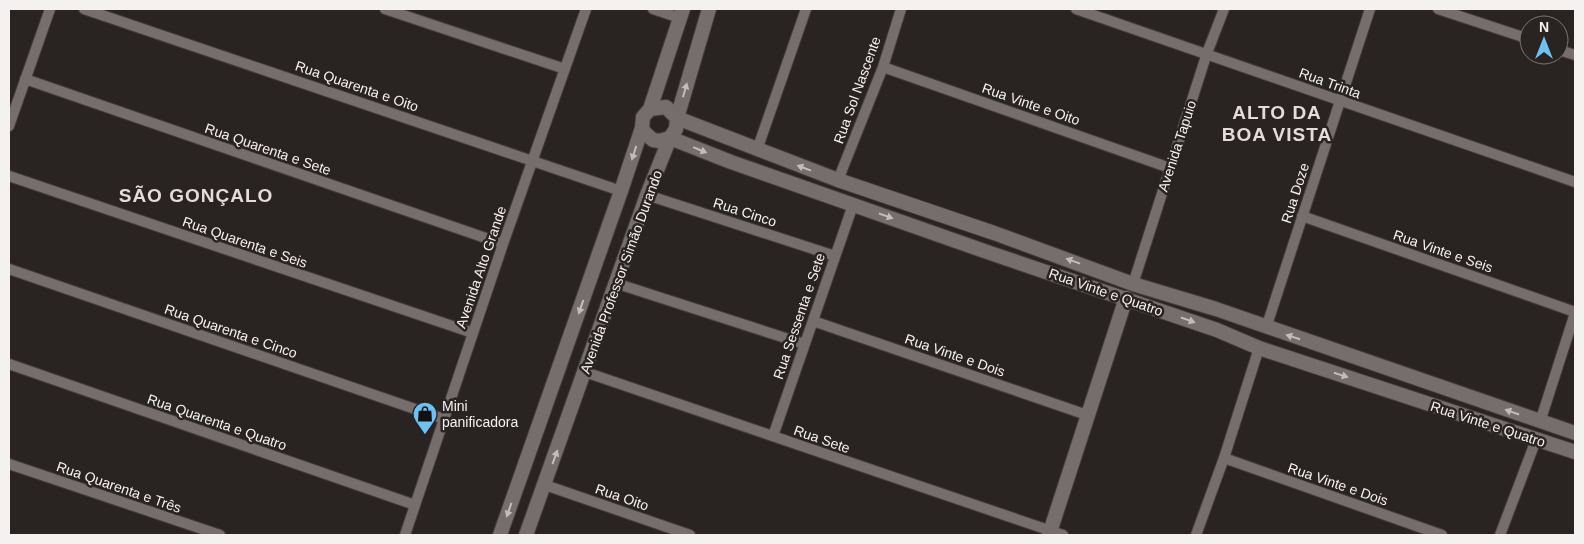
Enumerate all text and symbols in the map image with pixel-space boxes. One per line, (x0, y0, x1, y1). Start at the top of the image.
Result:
north arrow (1519, 15, 1569, 65)
text: N (1539, 19, 1549, 35)
street label: Rua Sol Nascente (830, 34, 884, 146)
street label: Rua Quarenta e Oito (293, 57, 421, 115)
street label: Rua Trinta (1297, 64, 1363, 102)
street label: Rua Vinte e Oito (980, 80, 1082, 128)
one-way arrow (681, 83, 689, 98)
street label: Avenida Tapuio (1155, 98, 1199, 194)
district label: ALTO DA BOA VISTA (1222, 102, 1332, 145)
street label: Rua Quarenta e Sete (203, 120, 333, 178)
one-way arrow (630, 146, 638, 161)
one-way arrow (693, 146, 707, 154)
street label: Rua Doze (1278, 161, 1312, 225)
one-way arrow (796, 164, 811, 171)
street label: Avenida Professor Simão Durando (577, 168, 665, 376)
district label: SÃO GONÇALO (119, 185, 273, 206)
street label: Rua Cinco (711, 194, 779, 230)
street label: Avenida Alto Grande (453, 204, 509, 330)
street label: Rua Quarenta e Seis (181, 213, 309, 271)
one-way arrow (878, 213, 893, 220)
street label: Rua Vinte e Seis (1391, 227, 1495, 275)
street label: Rua Sessenta e Sete (770, 251, 828, 381)
one-way arrow (1065, 257, 1080, 265)
street label: Rua Vinte e Quatro (1047, 265, 1165, 319)
one-way arrow (576, 299, 584, 314)
street label: Rua Quarenta e Cinco (163, 301, 300, 361)
one-way arrow (1181, 317, 1196, 324)
street label: Rua Vinte e Dois (903, 330, 1007, 380)
one-way arrow (1285, 332, 1300, 340)
one-way arrow (1334, 371, 1349, 379)
street label: Rua Quarenta e Quatro (145, 391, 289, 453)
place label: Mini panificadora (442, 398, 518, 430)
street label: Rua Vinte e Quatro (1429, 398, 1548, 450)
shop icon: Mini panificadora (412, 401, 438, 435)
one-way arrow (1505, 408, 1520, 415)
street label: Rua Sete (792, 422, 852, 456)
one-way arrow (552, 449, 559, 464)
street label: Rua Quarenta e Três (55, 458, 183, 516)
street label: Rua Vinte e Dois (1286, 459, 1390, 509)
street label: Rua Oito (593, 480, 651, 514)
one-way arrow (505, 502, 512, 517)

